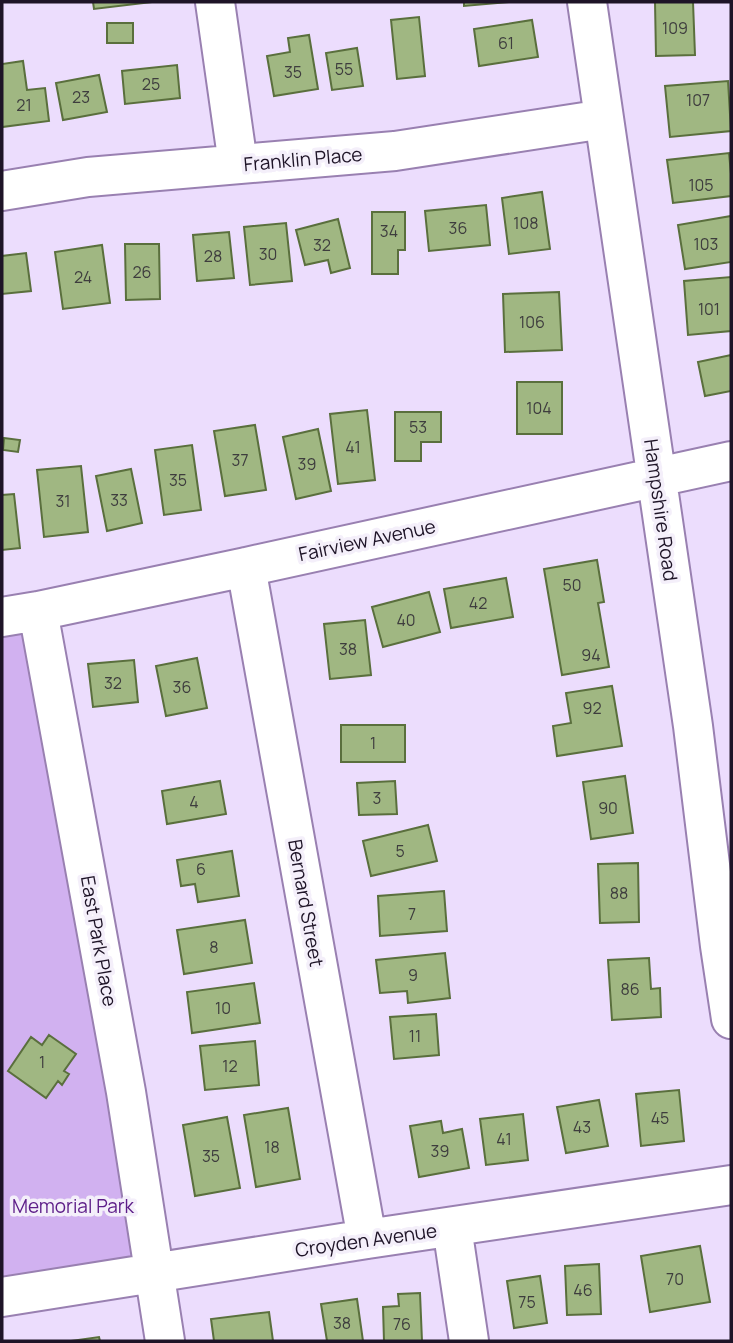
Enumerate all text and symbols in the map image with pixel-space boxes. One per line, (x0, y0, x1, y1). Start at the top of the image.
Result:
house number: 109 (662, 17, 688, 39)
house number: 61 (498, 32, 514, 54)
house number: 55 (335, 58, 353, 80)
house number: 35 (284, 61, 302, 83)
house number: 25 (142, 73, 160, 95)
house number: 23 (72, 86, 90, 108)
house number: 107 (686, 89, 710, 111)
house number: 21 (16, 94, 32, 116)
street label: Franklin Place (243, 141, 363, 177)
house number: 105 (688, 174, 714, 196)
house number: 108 (513, 212, 539, 234)
house number: 36 (449, 217, 467, 239)
house number: 34 (380, 220, 398, 242)
house number: 103 (694, 233, 718, 255)
house number: 32 (313, 234, 331, 256)
house number: 30 (259, 243, 277, 265)
house number: 28 (204, 245, 222, 267)
house number: 26 (132, 261, 152, 283)
house number: 24 (74, 266, 92, 288)
house number: 101 (698, 298, 720, 320)
house number: 106 (519, 311, 545, 333)
house number: 104 (526, 397, 552, 419)
house number: 53 (409, 416, 427, 438)
house number: 41 (345, 436, 361, 458)
street label: Hampshire Road (638, 437, 684, 583)
house number: 37 (232, 449, 248, 471)
house number: 39 (298, 453, 316, 475)
house number: 35 (169, 469, 187, 491)
house number: 33 (110, 489, 128, 511)
house number: 31 (55, 490, 71, 512)
street label: Fairview Avenue (296, 513, 438, 567)
house number: 50 (563, 574, 582, 596)
house number: 42 (469, 592, 487, 614)
house number: 40 (396, 609, 416, 631)
house number: 38 (339, 638, 357, 660)
house number: 94 (581, 644, 601, 666)
house number: 32 (104, 672, 122, 694)
house number: 36 (173, 676, 191, 698)
house number: 92 (582, 697, 602, 719)
house number: 1 (370, 732, 376, 754)
house number: 3 (373, 787, 381, 809)
house number: 4 (189, 791, 199, 813)
house number: 90 (598, 797, 618, 819)
street label: Bernard Street (282, 837, 330, 969)
house number: 5 (395, 840, 405, 862)
house number: 6 (196, 858, 206, 880)
street label: East Park Place (75, 874, 123, 1008)
house number: 88 (610, 882, 628, 904)
house number: 7 (408, 903, 416, 925)
house number: 8 (209, 936, 219, 958)
house number: 9 (408, 964, 418, 986)
house number: 86 (620, 978, 640, 1000)
house number: 10 (215, 997, 231, 1019)
house number: 11 (409, 1025, 421, 1047)
house number: 1 (39, 1051, 45, 1073)
house number: 12 (222, 1055, 238, 1077)
house number: 45 (651, 1107, 669, 1129)
house number: 43 (573, 1116, 591, 1138)
house number: 41 (496, 1128, 512, 1150)
house number: 18 (264, 1136, 280, 1158)
house number: 39 (431, 1140, 449, 1162)
house number: 35 (202, 1145, 220, 1167)
park label: Memorial Park (12, 1193, 135, 1219)
street label: Croyden Avenue (293, 1217, 439, 1263)
house number: 70 (666, 1268, 684, 1290)
house number: 46 (573, 1279, 593, 1301)
house number: 75 (518, 1291, 536, 1313)
house number: 38 (333, 1312, 351, 1334)
house number: 76 (393, 1313, 411, 1335)

